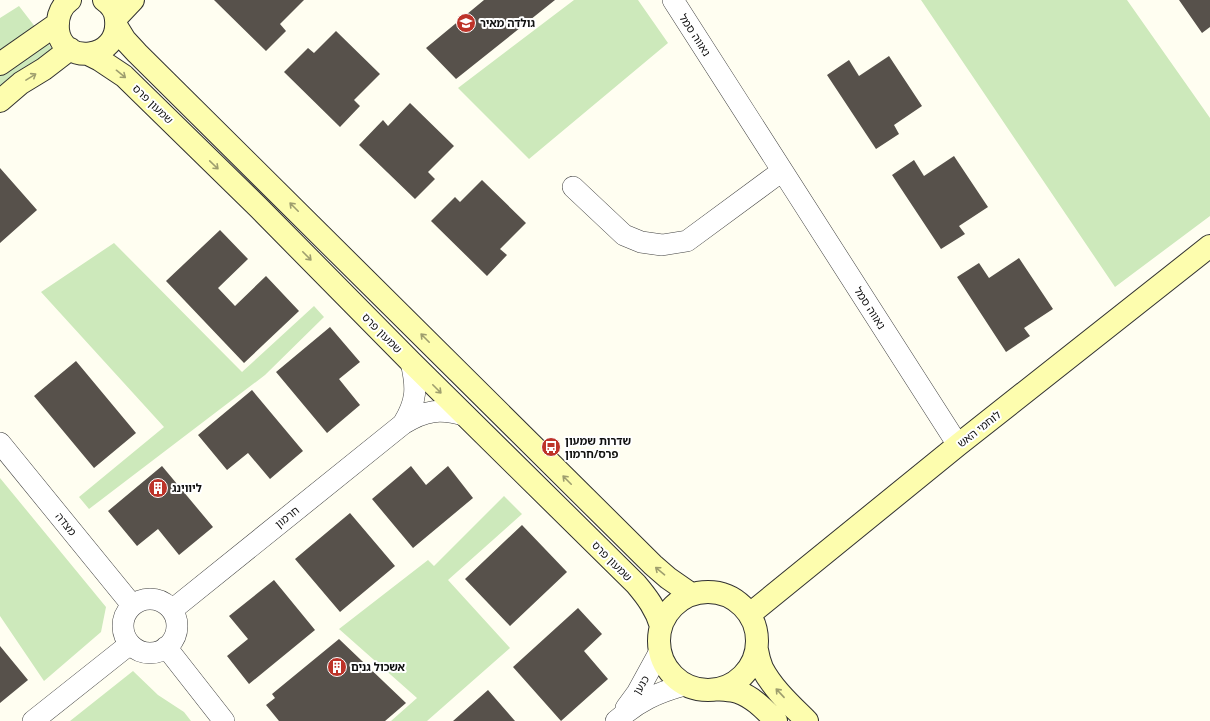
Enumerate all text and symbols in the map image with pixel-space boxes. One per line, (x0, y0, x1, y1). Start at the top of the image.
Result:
street label: נאווה סמל (676, 11, 715, 59)
school or university icon: גולדה מאיר (455, 12, 477, 34)
place label: גולדה מאיר (480, 15, 535, 30)
one-way arrow (116, 70, 126, 79)
one-way arrow (25, 73, 36, 82)
street label: שמעון פרס (130, 81, 177, 127)
one-way arrow (209, 160, 219, 169)
one-way arrow (289, 202, 299, 212)
one-way arrow (302, 251, 311, 261)
street label: נאווה סמל (851, 284, 890, 332)
street label: שמעון פרס (359, 309, 406, 356)
one-way arrow (420, 333, 430, 343)
one-way arrow (432, 384, 442, 393)
street label: לוחמי האש (954, 407, 1004, 450)
place label: שדרות שמעון פרס/חרמון (565, 433, 631, 461)
bus stop icon: שדרות שמעון פרס/חרמון (540, 436, 562, 458)
one-way arrow (562, 475, 572, 485)
building icon: ליווינג (147, 477, 169, 499)
place label: ליווינג (172, 480, 202, 495)
street label: חרמון (271, 502, 302, 531)
street label: מצדה (52, 509, 80, 538)
street label: שמעון פרס (589, 537, 636, 584)
one-way arrow (654, 566, 665, 575)
building icon: אשכול גנים (326, 656, 348, 678)
place label: אשכול גנים (351, 659, 406, 674)
street label: כנען (629, 672, 652, 697)
one-way arrow (775, 688, 785, 698)

